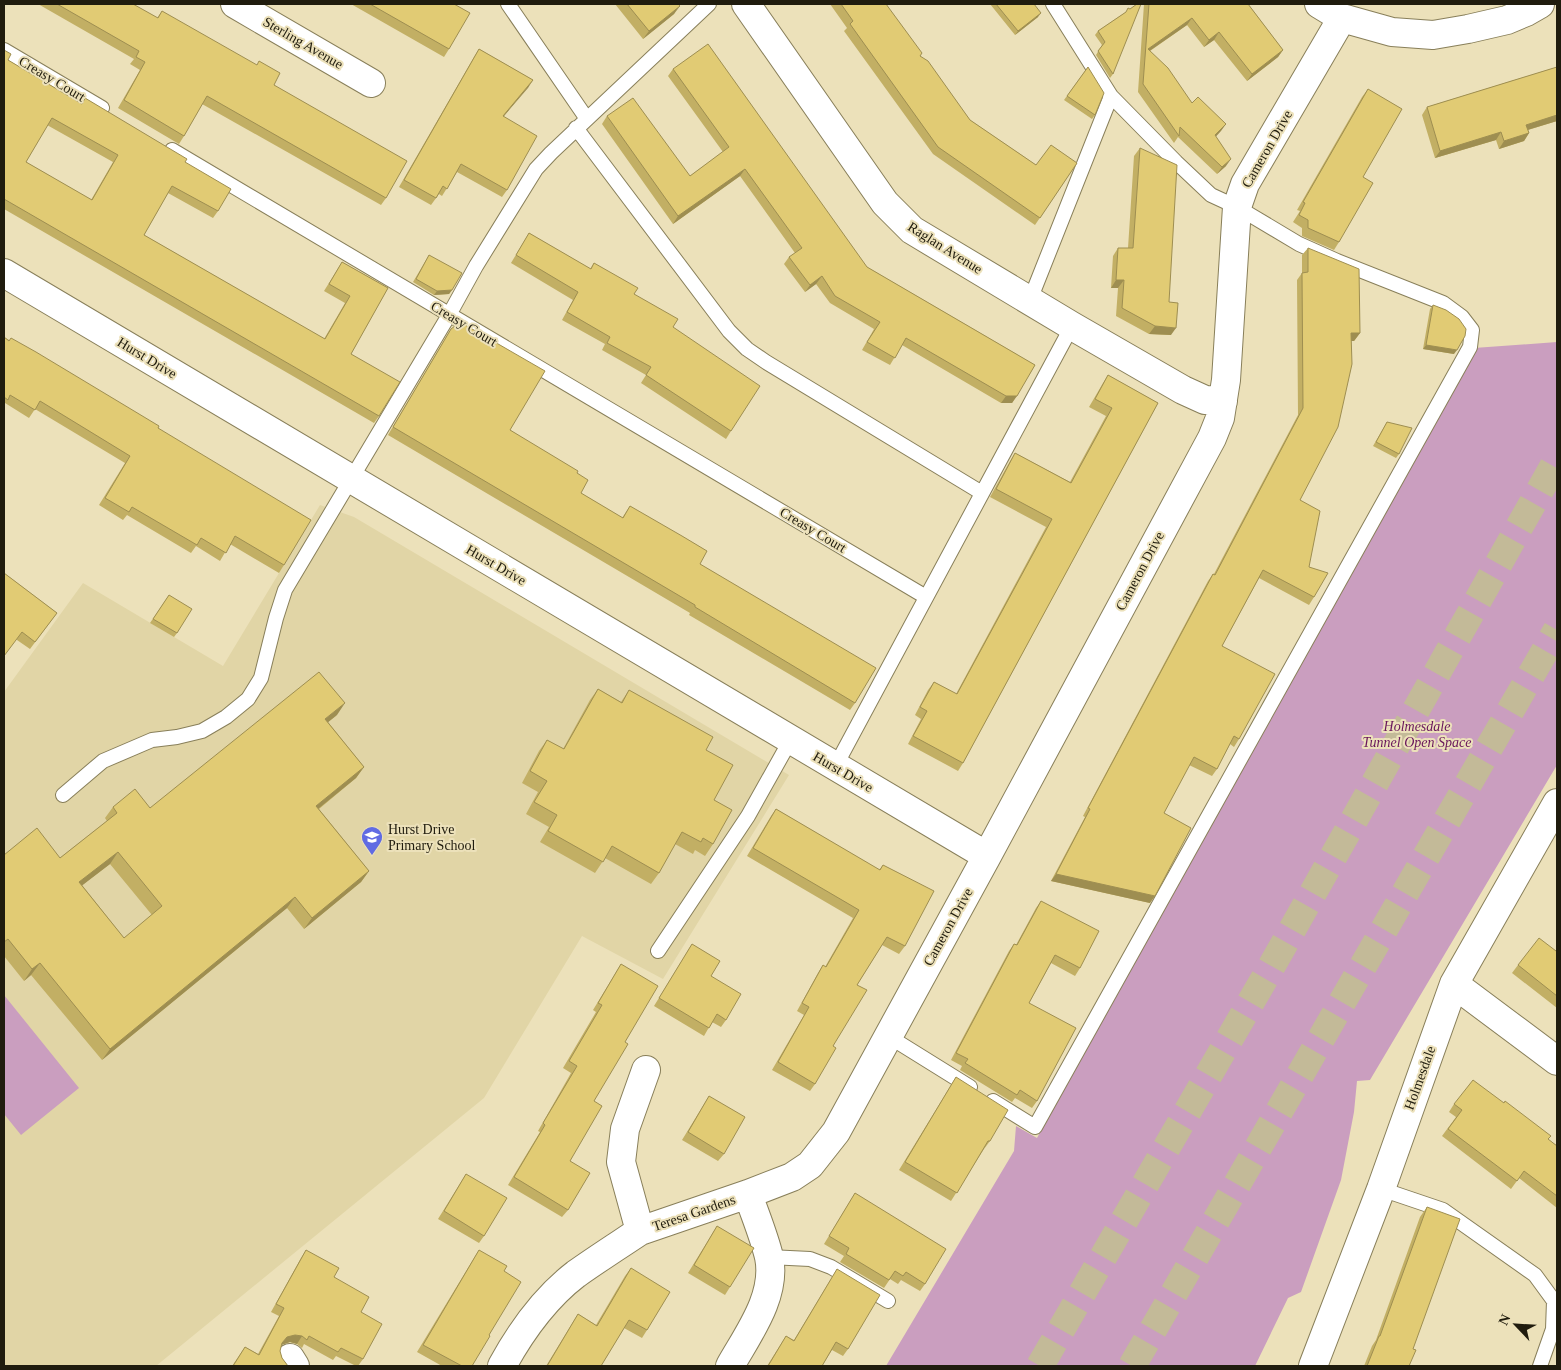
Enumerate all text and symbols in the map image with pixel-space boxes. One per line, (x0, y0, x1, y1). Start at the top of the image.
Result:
street label: Sterling Avenue (260, 14, 346, 72)
street label: Creasy Court (16, 53, 88, 105)
street label: Cameron Drive (1239, 108, 1295, 190)
street label: Raglan Avenue (905, 219, 985, 277)
street label: Creasy Court (428, 298, 500, 350)
street label: Hurst Drive (115, 334, 179, 382)
street label: Creasy Court (777, 504, 849, 556)
street label: Cameron Drive (1113, 529, 1167, 613)
street label: Hurst Drive (463, 542, 529, 588)
park label: Holmesdale Tunnel Open Space (1363, 719, 1471, 750)
street label: Hurst Drive (810, 749, 876, 795)
place label: Hurst Drive Primary School (388, 822, 476, 853)
school or university icon: Hurst Drive Primary School (360, 825, 384, 856)
street label: Cameron Drive (920, 885, 976, 969)
street label: Holmesdale (1402, 1044, 1438, 1112)
street label: Teresa Gardens (651, 1192, 737, 1234)
north arrow (1491, 1300, 1541, 1350)
text: N (1496, 1312, 1514, 1327)

